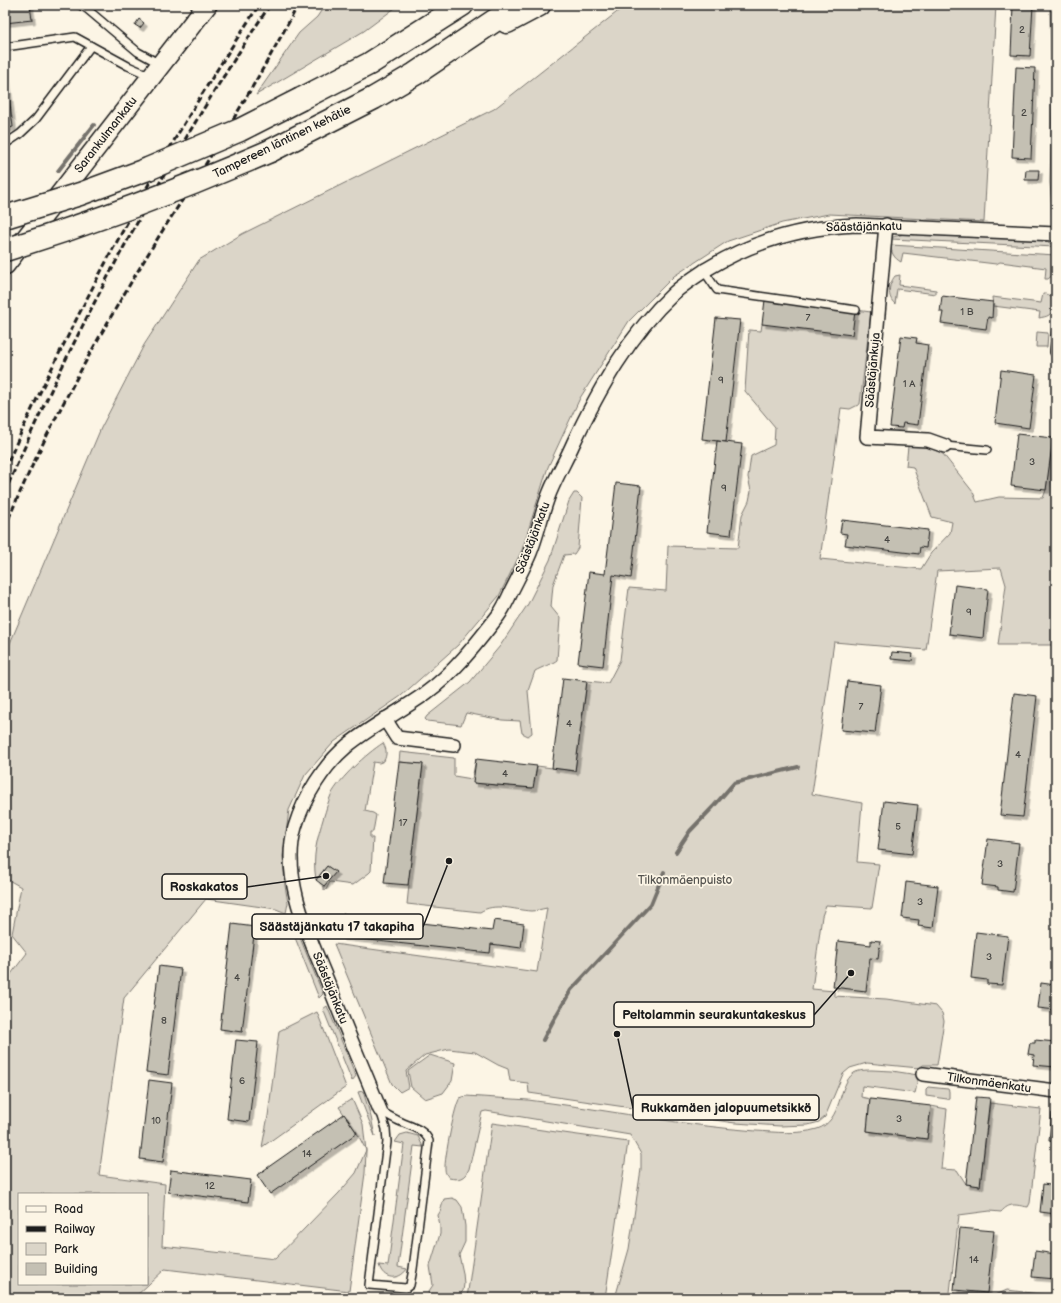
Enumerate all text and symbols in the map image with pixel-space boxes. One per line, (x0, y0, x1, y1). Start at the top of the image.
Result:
house number: 2 (1019, 24, 1025, 36)
street label: Sarankulmankatu (71, 94, 141, 176)
street label: Tampereen läntinen kehätie (211, 102, 353, 182)
house number: 2 (1021, 107, 1027, 119)
street label: Säästäjänkatu (826, 219, 902, 235)
house number: 1 B (960, 306, 974, 318)
house number: 7 (806, 312, 811, 324)
street label: Säästäjänkuja (862, 332, 884, 408)
house number: 9 (718, 374, 724, 386)
house number: 1 A (903, 378, 916, 390)
house number: 3 (1029, 456, 1035, 468)
house number: 9 (721, 482, 727, 494)
street label: Säästäjänkatu (512, 500, 554, 576)
house number: 4 (884, 534, 890, 546)
house number: 9 (966, 606, 972, 618)
house number: 7 (859, 701, 864, 713)
house number: 4 (566, 718, 572, 730)
house number: 4 (1015, 749, 1021, 761)
house number: 4 (502, 768, 508, 780)
house number: 17 (399, 817, 407, 829)
house number: 5 (895, 821, 901, 833)
house number: 3 (997, 858, 1003, 870)
park label: Tilkonmäenpuisto (638, 873, 732, 888)
callout: Roskakatos (162, 874, 247, 899)
text: Roskakatos (170, 879, 238, 895)
house number: 3 (917, 896, 923, 908)
callout: Säästäjänkatu 17 takapiha (252, 914, 423, 939)
text: Säästäjänkatu 17 takapiha (259, 919, 415, 935)
street label: Säästäjänkatu (309, 950, 351, 1026)
house number: 3 (986, 951, 992, 963)
house number: 4 (234, 972, 240, 984)
callout: Peltolammin seurakuntakeskus (614, 1002, 814, 1027)
text: Peltolammin seurakuntakeskus (622, 1007, 806, 1023)
house number: 8 (161, 1015, 167, 1027)
street label: Tilkonmäenkatu (946, 1070, 1032, 1096)
house number: 6 (239, 1075, 245, 1087)
callout: Rukkamäen jalopuumetsikkö (633, 1095, 819, 1120)
text: Rukkamäen jalopuumetsikkö (641, 1100, 811, 1116)
house number: 3 (896, 1113, 902, 1125)
house number: 10 (151, 1115, 161, 1127)
house number: 14 (302, 1148, 312, 1160)
house number: 12 (205, 1180, 215, 1192)
legend (18, 1193, 148, 1285)
text: Road (54, 1202, 83, 1217)
text: Railway (54, 1222, 96, 1237)
text: Park (54, 1242, 78, 1257)
house number: 14 (969, 1254, 979, 1266)
text: Building (54, 1262, 98, 1277)

